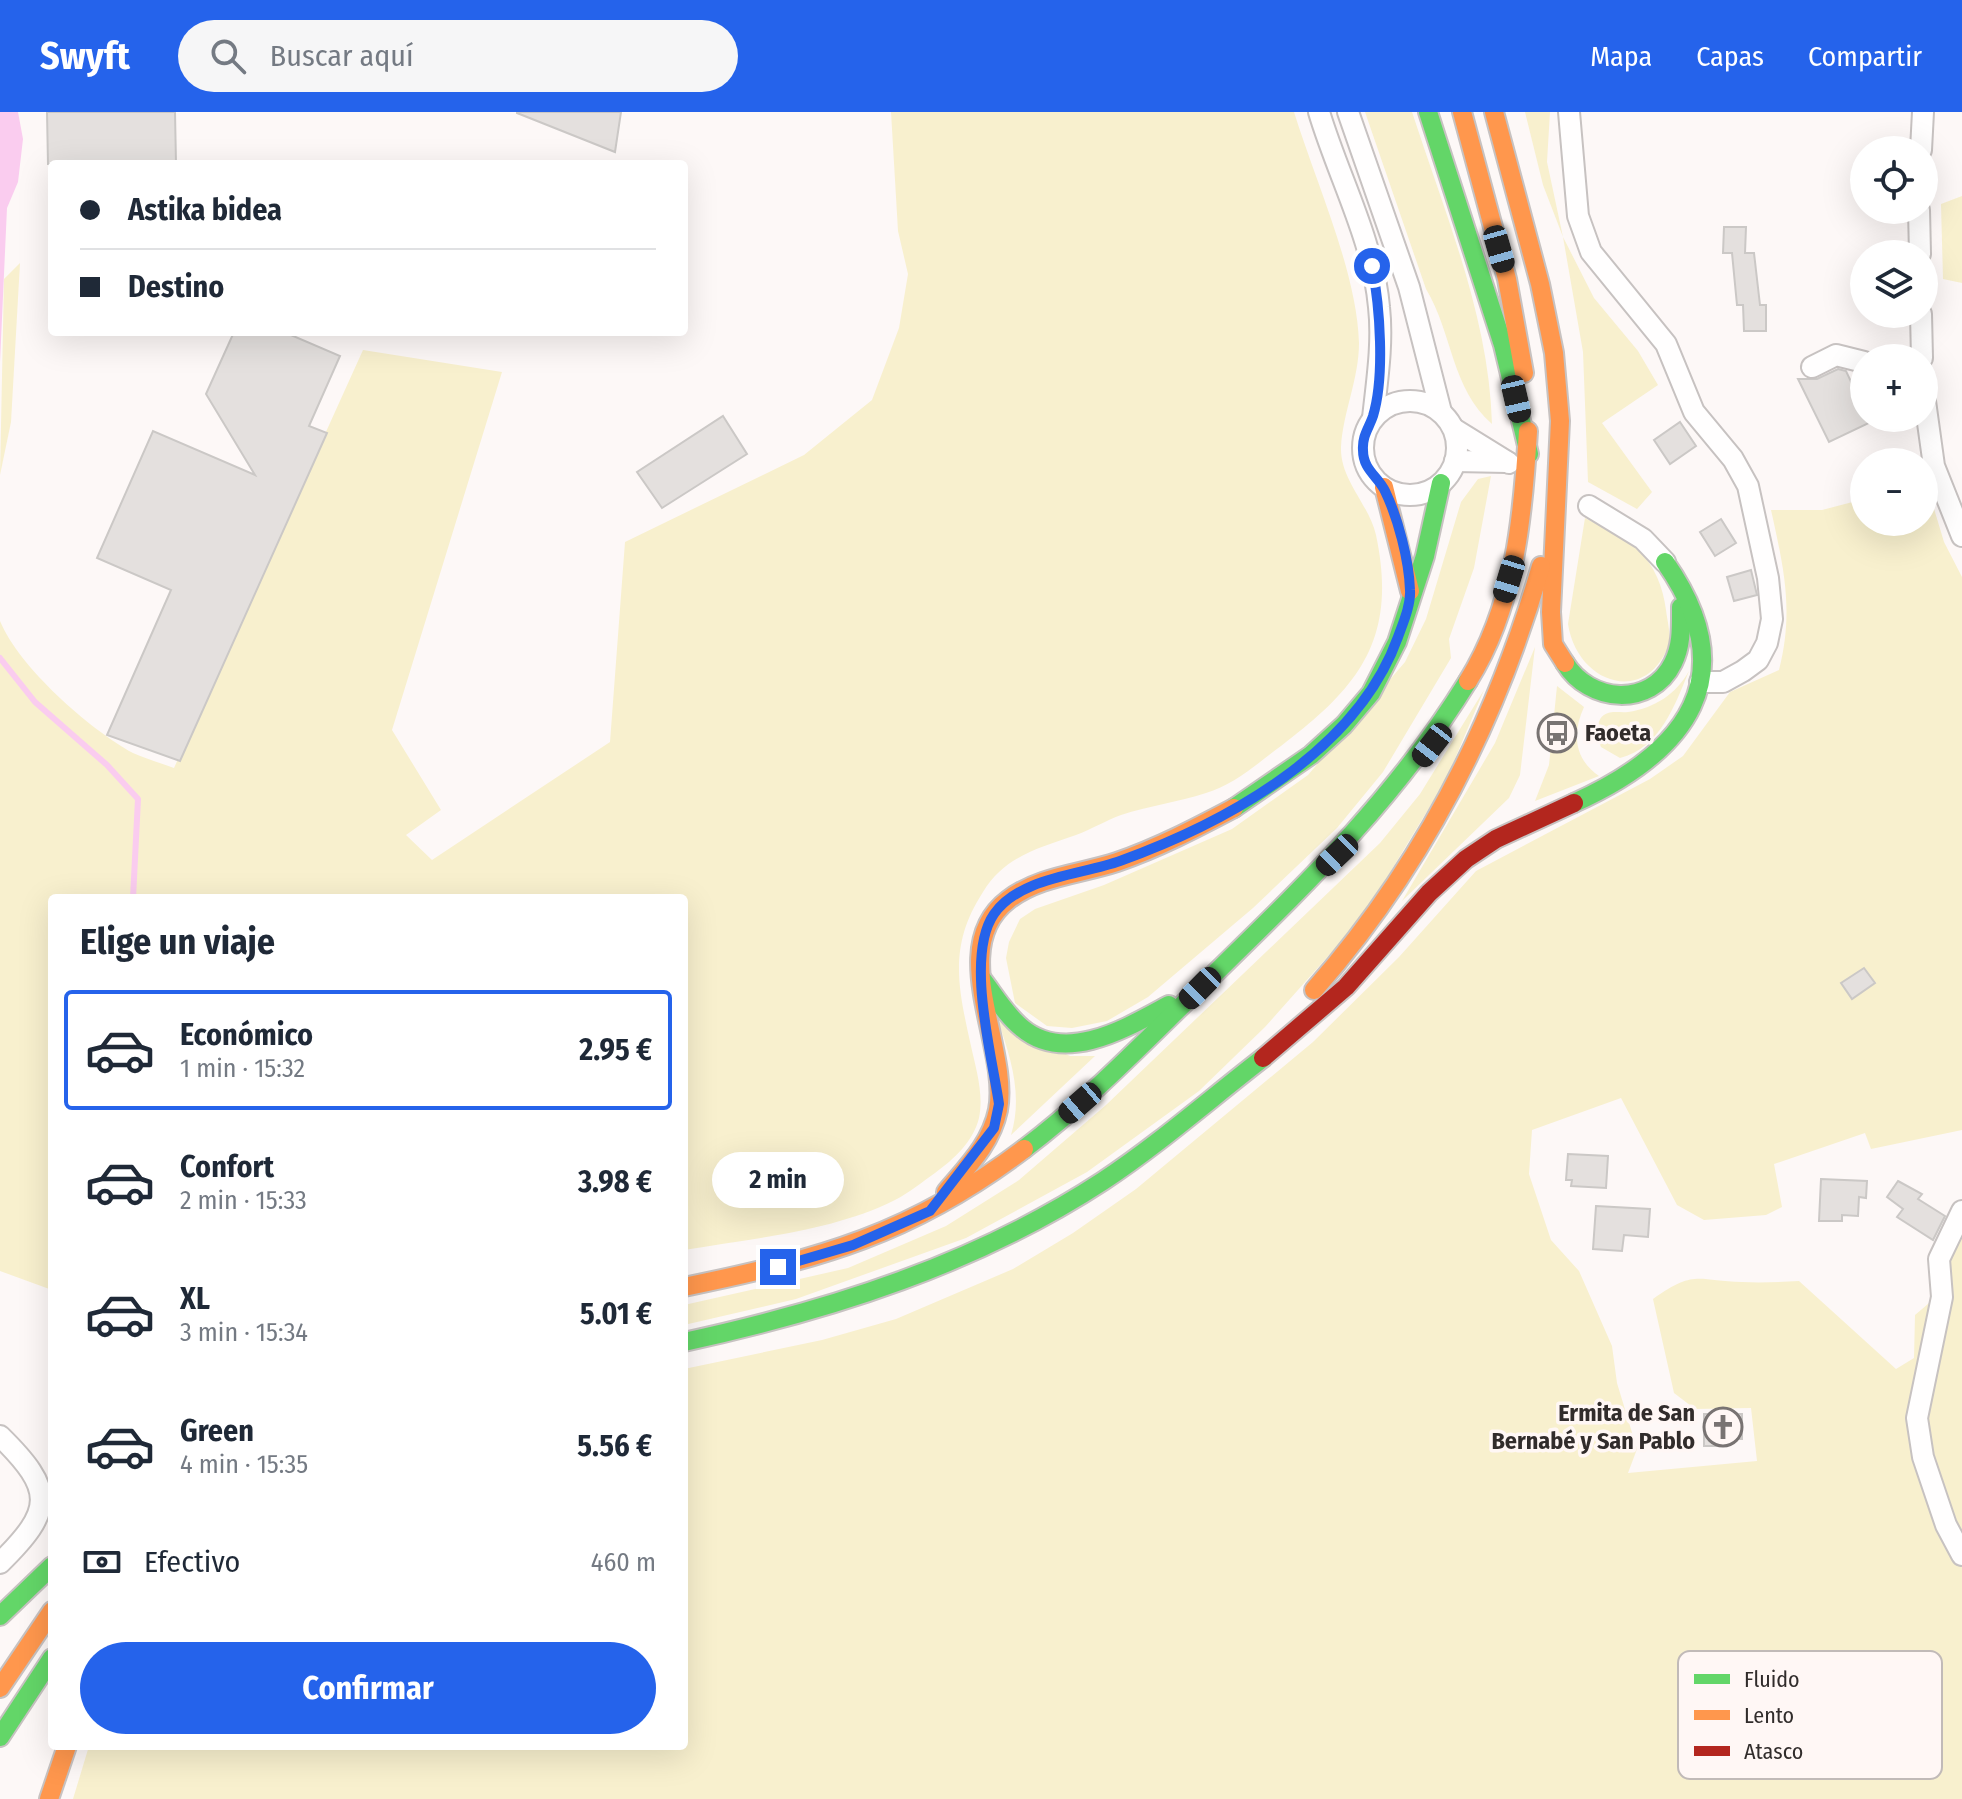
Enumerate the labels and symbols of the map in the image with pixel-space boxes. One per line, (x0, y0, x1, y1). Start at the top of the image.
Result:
car (1481, 223, 1517, 275)
route start (1354, 248, 1390, 284)
car (1499, 373, 1533, 425)
car (1491, 553, 1527, 605)
bus stop icon: Faoeta (1536, 712, 1578, 754)
car (1408, 719, 1456, 771)
place label: Faoeta (1585, 719, 1651, 747)
car (1311, 830, 1363, 880)
car (1175, 963, 1225, 1013)
car (1054, 1078, 1106, 1128)
callout: 2 min (712, 1151, 844, 1207)
route end (760, 1249, 796, 1285)
place label: Ermita de San Bernabé y San Pablo (1491, 1399, 1695, 1455)
church icon: Ermita de San Bernabé y San Pablo (1702, 1406, 1744, 1448)
legend (1678, 1651, 1942, 1779)
text: Fluido (1744, 1666, 1800, 1693)
text: Lento (1744, 1702, 1794, 1729)
text: Atasco (1744, 1738, 1803, 1765)

